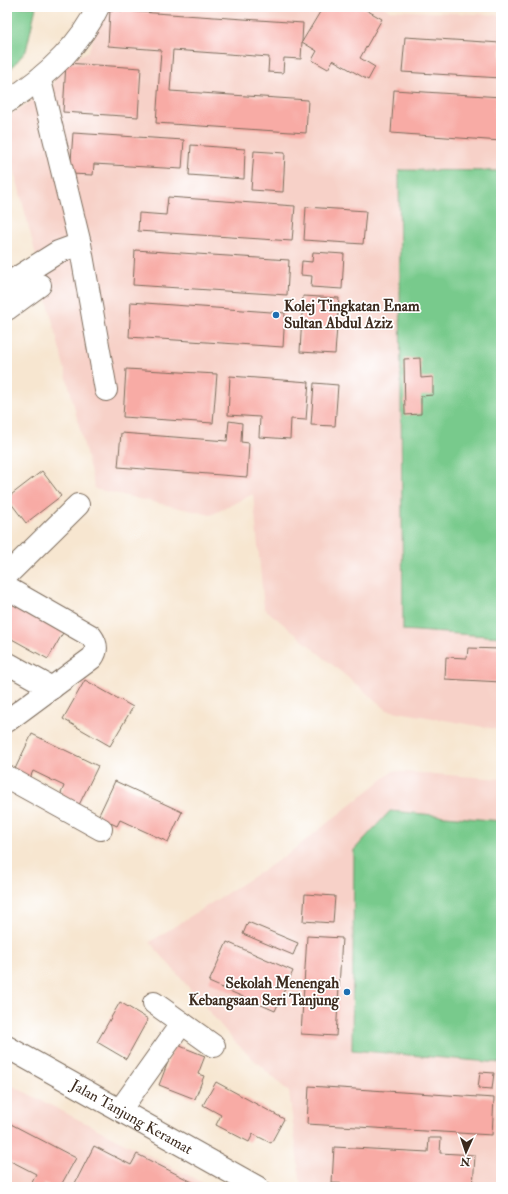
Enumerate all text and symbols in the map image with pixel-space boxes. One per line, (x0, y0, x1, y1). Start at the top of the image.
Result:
place label: Kolej Tingkatan Enam Sultan Abdul Aziz (284, 297, 420, 333)
marker: Kolej Tingkatan Enam Sultan Abdul Aziz (271, 310, 281, 320)
place label: Sekolah Menengah Kebangsaan Seri Tanjung (188, 974, 340, 1011)
marker: Sekolah Menengah Kebangsaan Seri Tanjung (342, 987, 352, 997)
street label: Jalan Tanjung Keramat (66, 1075, 196, 1159)
north arrow (446, 1132, 486, 1172)
text: N (459, 1155, 472, 1168)

